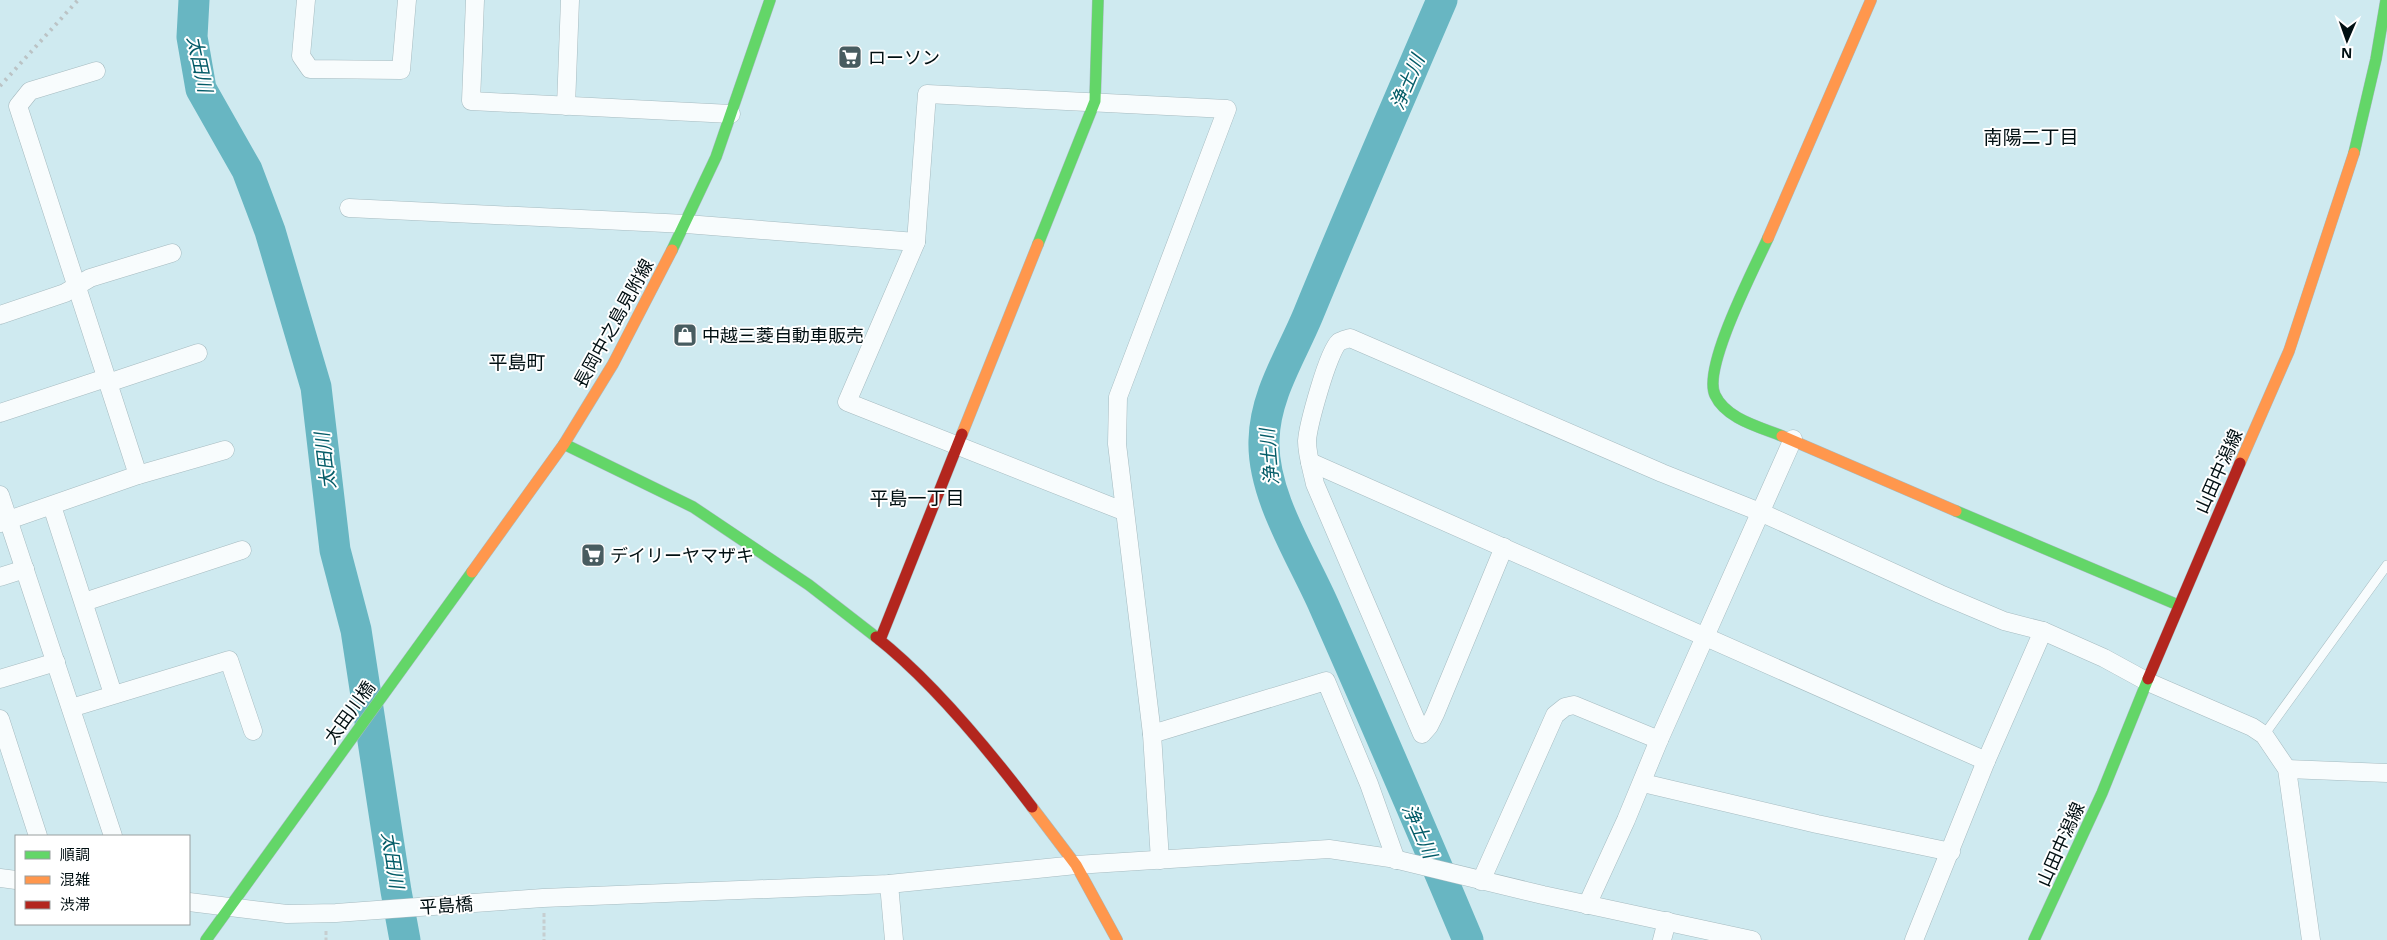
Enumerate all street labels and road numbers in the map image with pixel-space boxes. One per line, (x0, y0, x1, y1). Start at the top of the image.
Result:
street label: 長岡中之島見附線 (568, 254, 658, 392)
street label: 山田中潟線 (2189, 425, 2247, 517)
street label: 太田川橋 (318, 676, 380, 748)
street label: 山田中潟線 (2031, 798, 2089, 890)
street label: 平島橋 (418, 891, 474, 919)

